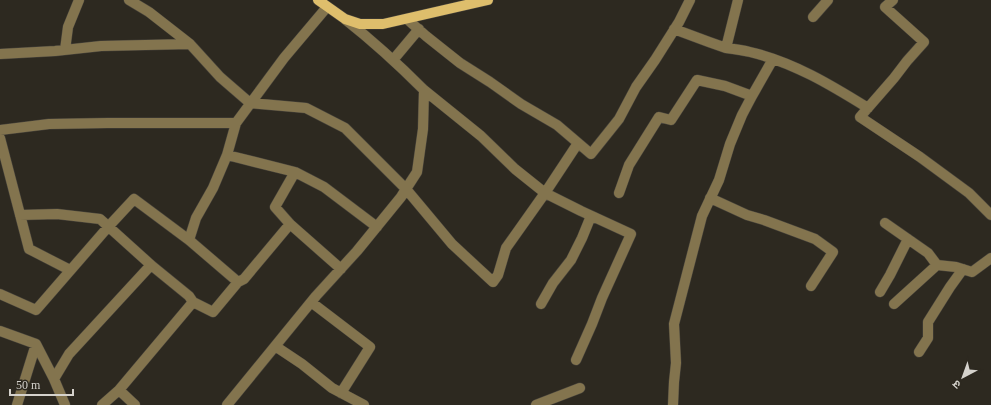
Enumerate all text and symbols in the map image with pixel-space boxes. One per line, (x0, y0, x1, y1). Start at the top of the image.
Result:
north arrow (943, 357, 983, 397)
scale bar (10, 371, 73, 397)
text: 50 m (16, 378, 41, 392)
text: उ (950, 378, 963, 391)

